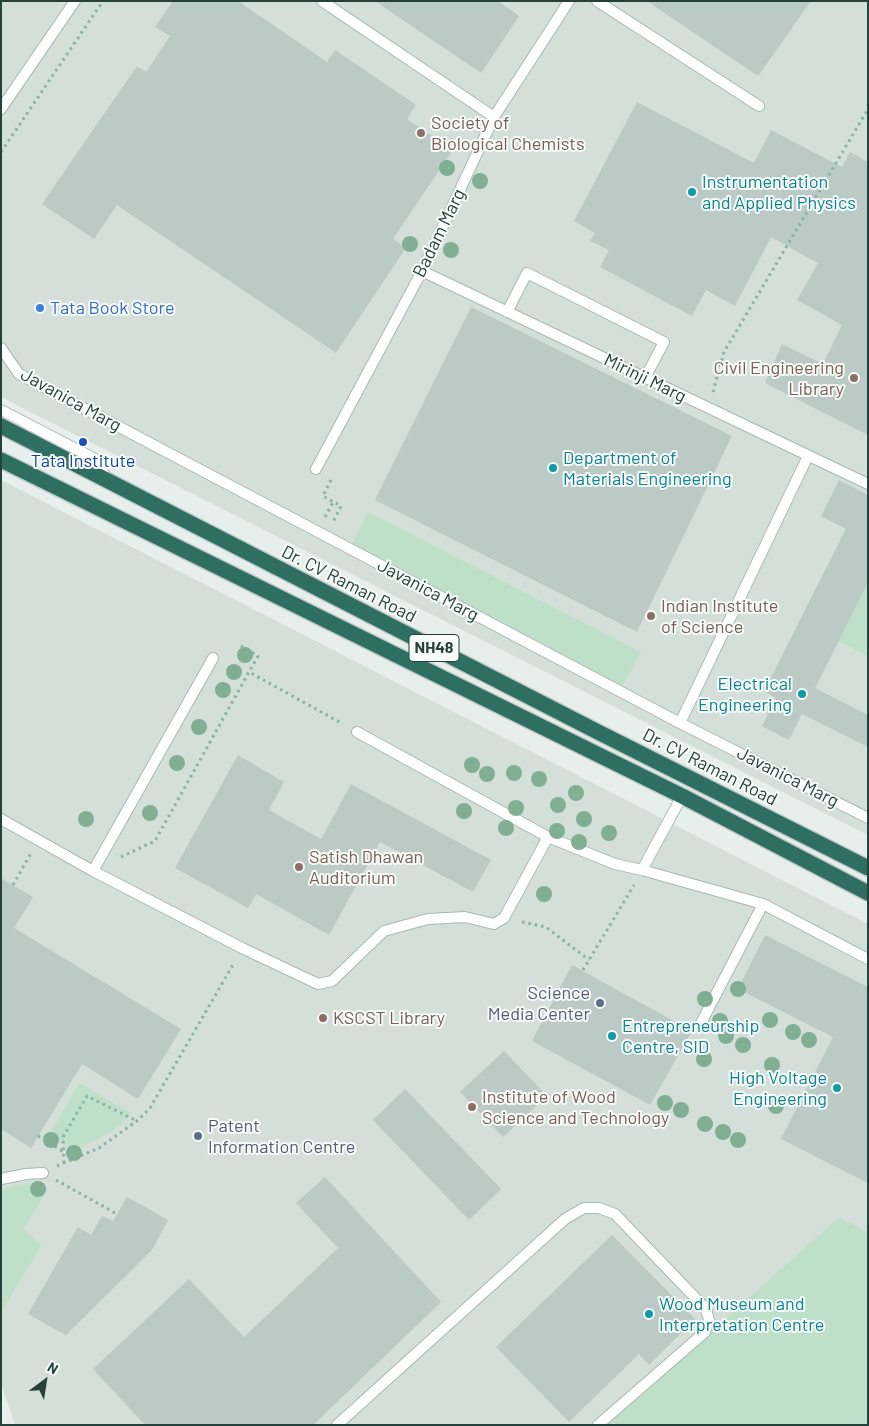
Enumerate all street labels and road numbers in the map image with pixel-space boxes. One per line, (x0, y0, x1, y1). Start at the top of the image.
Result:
street label: Badam Marg (408, 185, 470, 281)
street label: Mirinji Marg (600, 349, 690, 407)
street label: Javanica Marg (17, 364, 125, 436)
street label: Dr. CV Raman Road (278, 541, 420, 627)
street label: Javanica Marg (374, 554, 482, 626)
road number: NH48 (409, 634, 459, 661)
street label: Dr. CV Raman Road (639, 724, 781, 810)
street label: Javanica Marg (733, 742, 843, 812)

